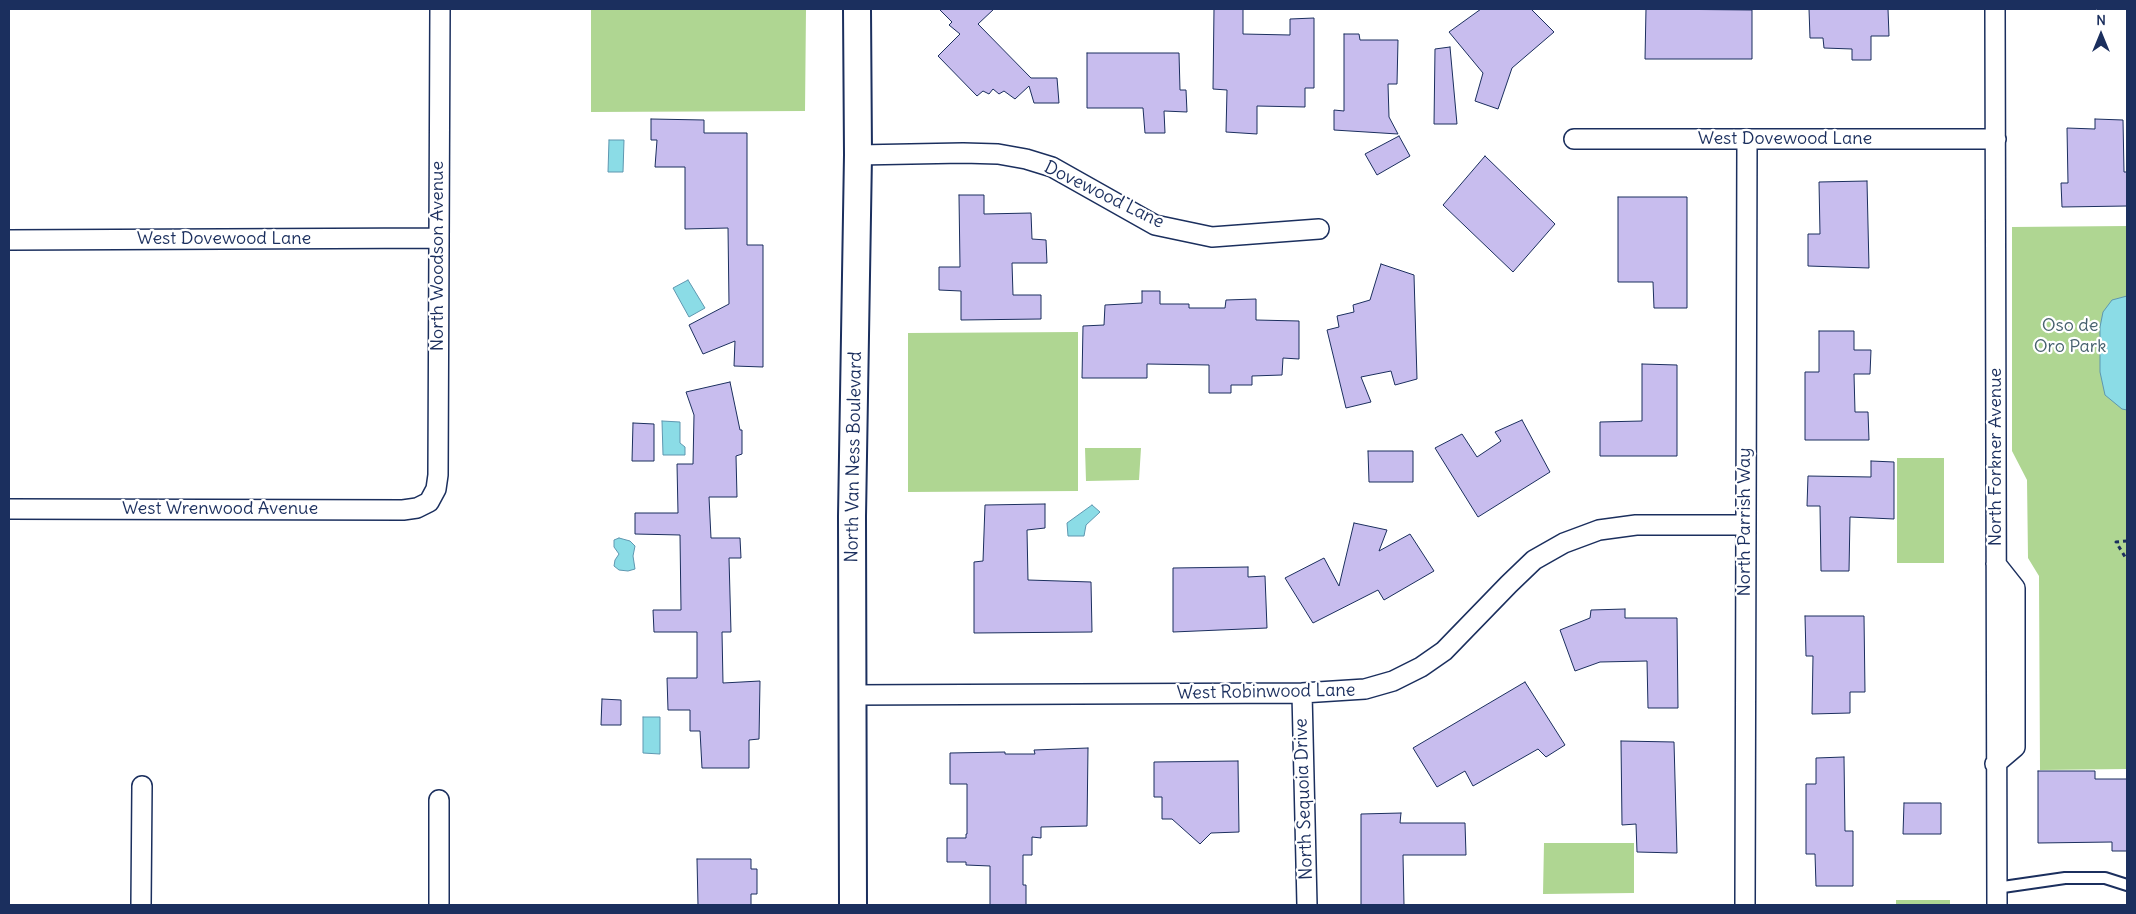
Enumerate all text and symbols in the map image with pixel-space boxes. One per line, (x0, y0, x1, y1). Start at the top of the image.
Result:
north arrow (2076, 10, 2126, 60)
text: N (2096, 11, 2106, 29)
street label: West Dovewood Lane (1698, 128, 1872, 150)
street label: Dovewood Lane (1041, 157, 1167, 233)
street label: North Woodson Avenue (427, 161, 449, 351)
street label: West Dovewood Lane (137, 228, 311, 250)
park label: Oso de Oro Park (2034, 315, 2106, 358)
street label: North Van Ness Boulevard (841, 351, 867, 563)
street label: North Forkner Avenue (1985, 368, 2007, 546)
street label: North Parrish Way (1734, 448, 1756, 596)
street label: West Wrenwood Avenue (122, 498, 318, 520)
street label: West Robinwood Lane (1176, 680, 1356, 704)
street label: North Sequoia Drive (1290, 718, 1318, 880)

